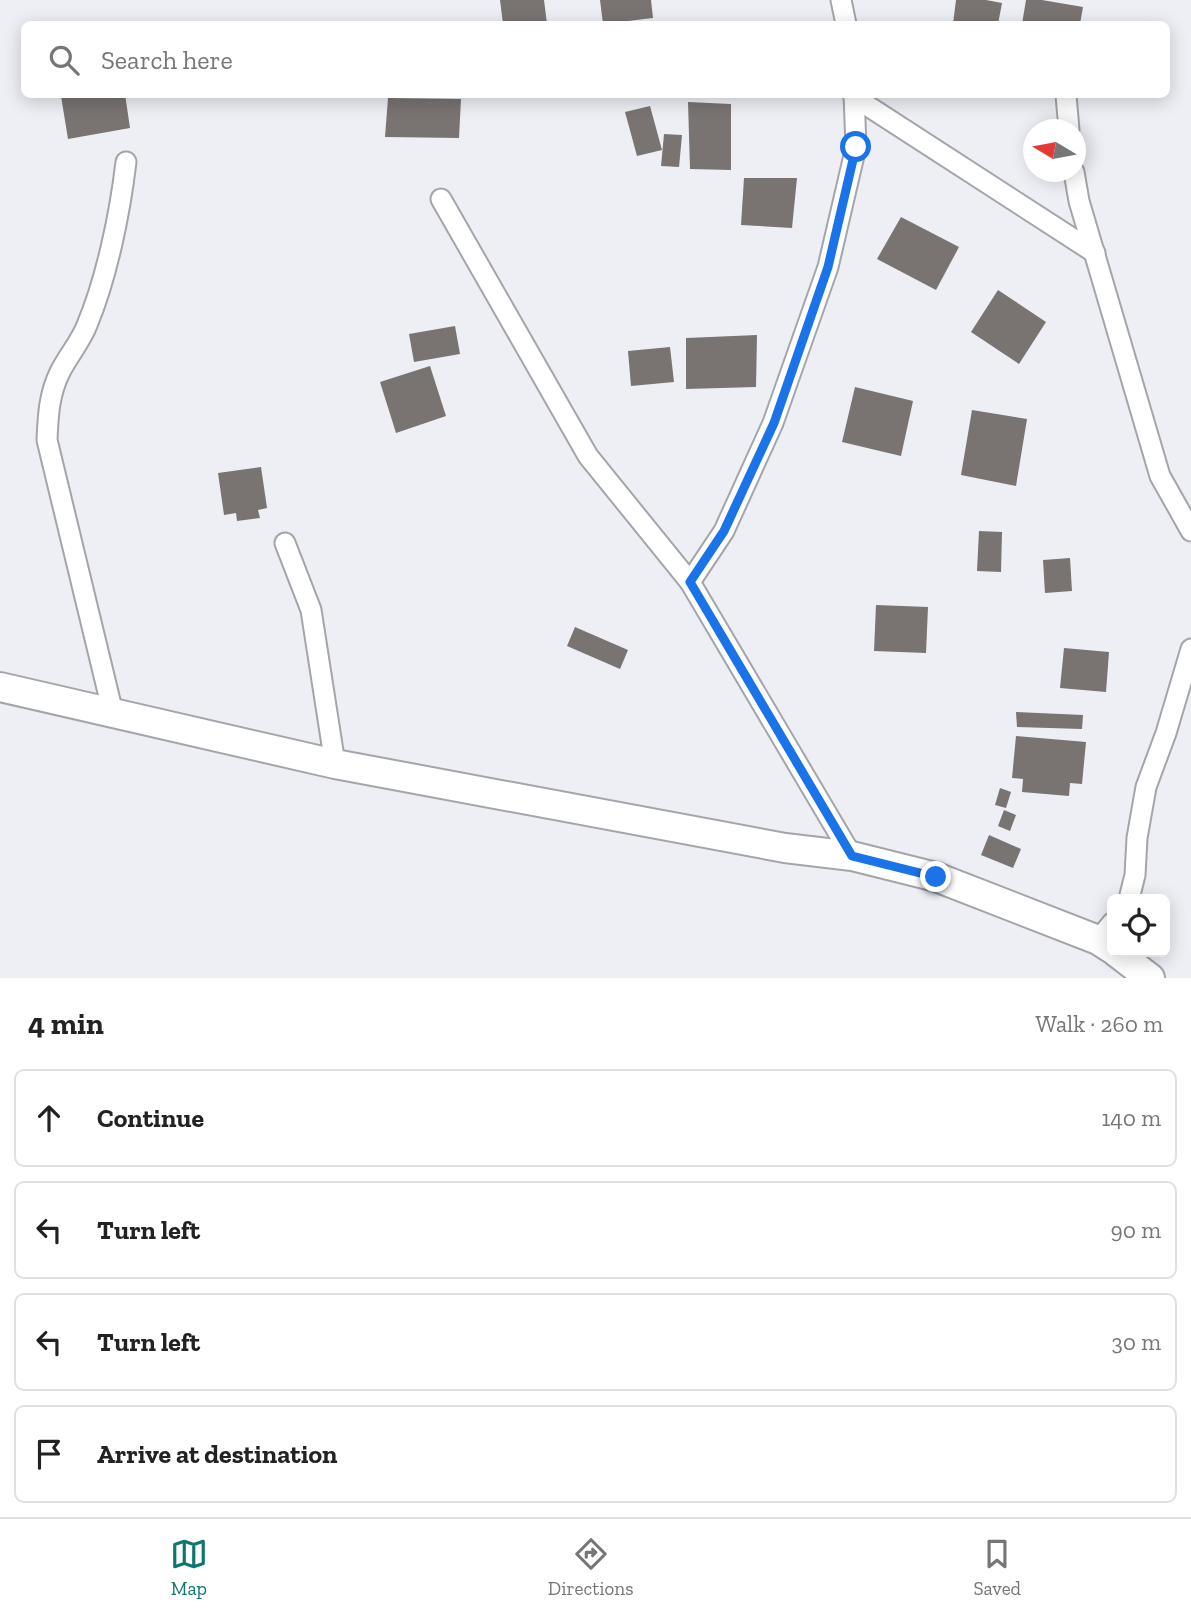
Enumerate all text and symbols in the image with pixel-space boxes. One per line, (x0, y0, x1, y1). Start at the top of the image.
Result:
search box (21, 21, 1170, 98)
icon: search (45, 41, 83, 79)
text: Search here (101, 44, 233, 76)
north arrow (1023, 119, 1086, 182)
route start (840, 131, 871, 162)
route end (920, 861, 951, 892)
map controls (1107, 894, 1170, 957)
button: locate (1107, 894, 1170, 957)
text: 4 min (28, 1006, 104, 1042)
text: Walk · 260 m (1035, 1010, 1163, 1038)
icon: ahead (30, 1099, 68, 1137)
text: Continue (97, 1102, 204, 1134)
text: 140 m (1101, 1104, 1161, 1132)
icon: left (30, 1211, 68, 1249)
text: Turn left (97, 1214, 200, 1246)
text: 90 m (1110, 1216, 1161, 1244)
icon: left (30, 1323, 68, 1361)
text: Turn left (97, 1326, 200, 1358)
text: 30 m (1111, 1328, 1161, 1356)
icon: arrive (30, 1435, 68, 1473)
text: Arrive at destination (97, 1438, 337, 1470)
tab: Map (170, 1535, 208, 1600)
tab: Directions (548, 1535, 634, 1600)
tab: Saved (973, 1535, 1021, 1600)

